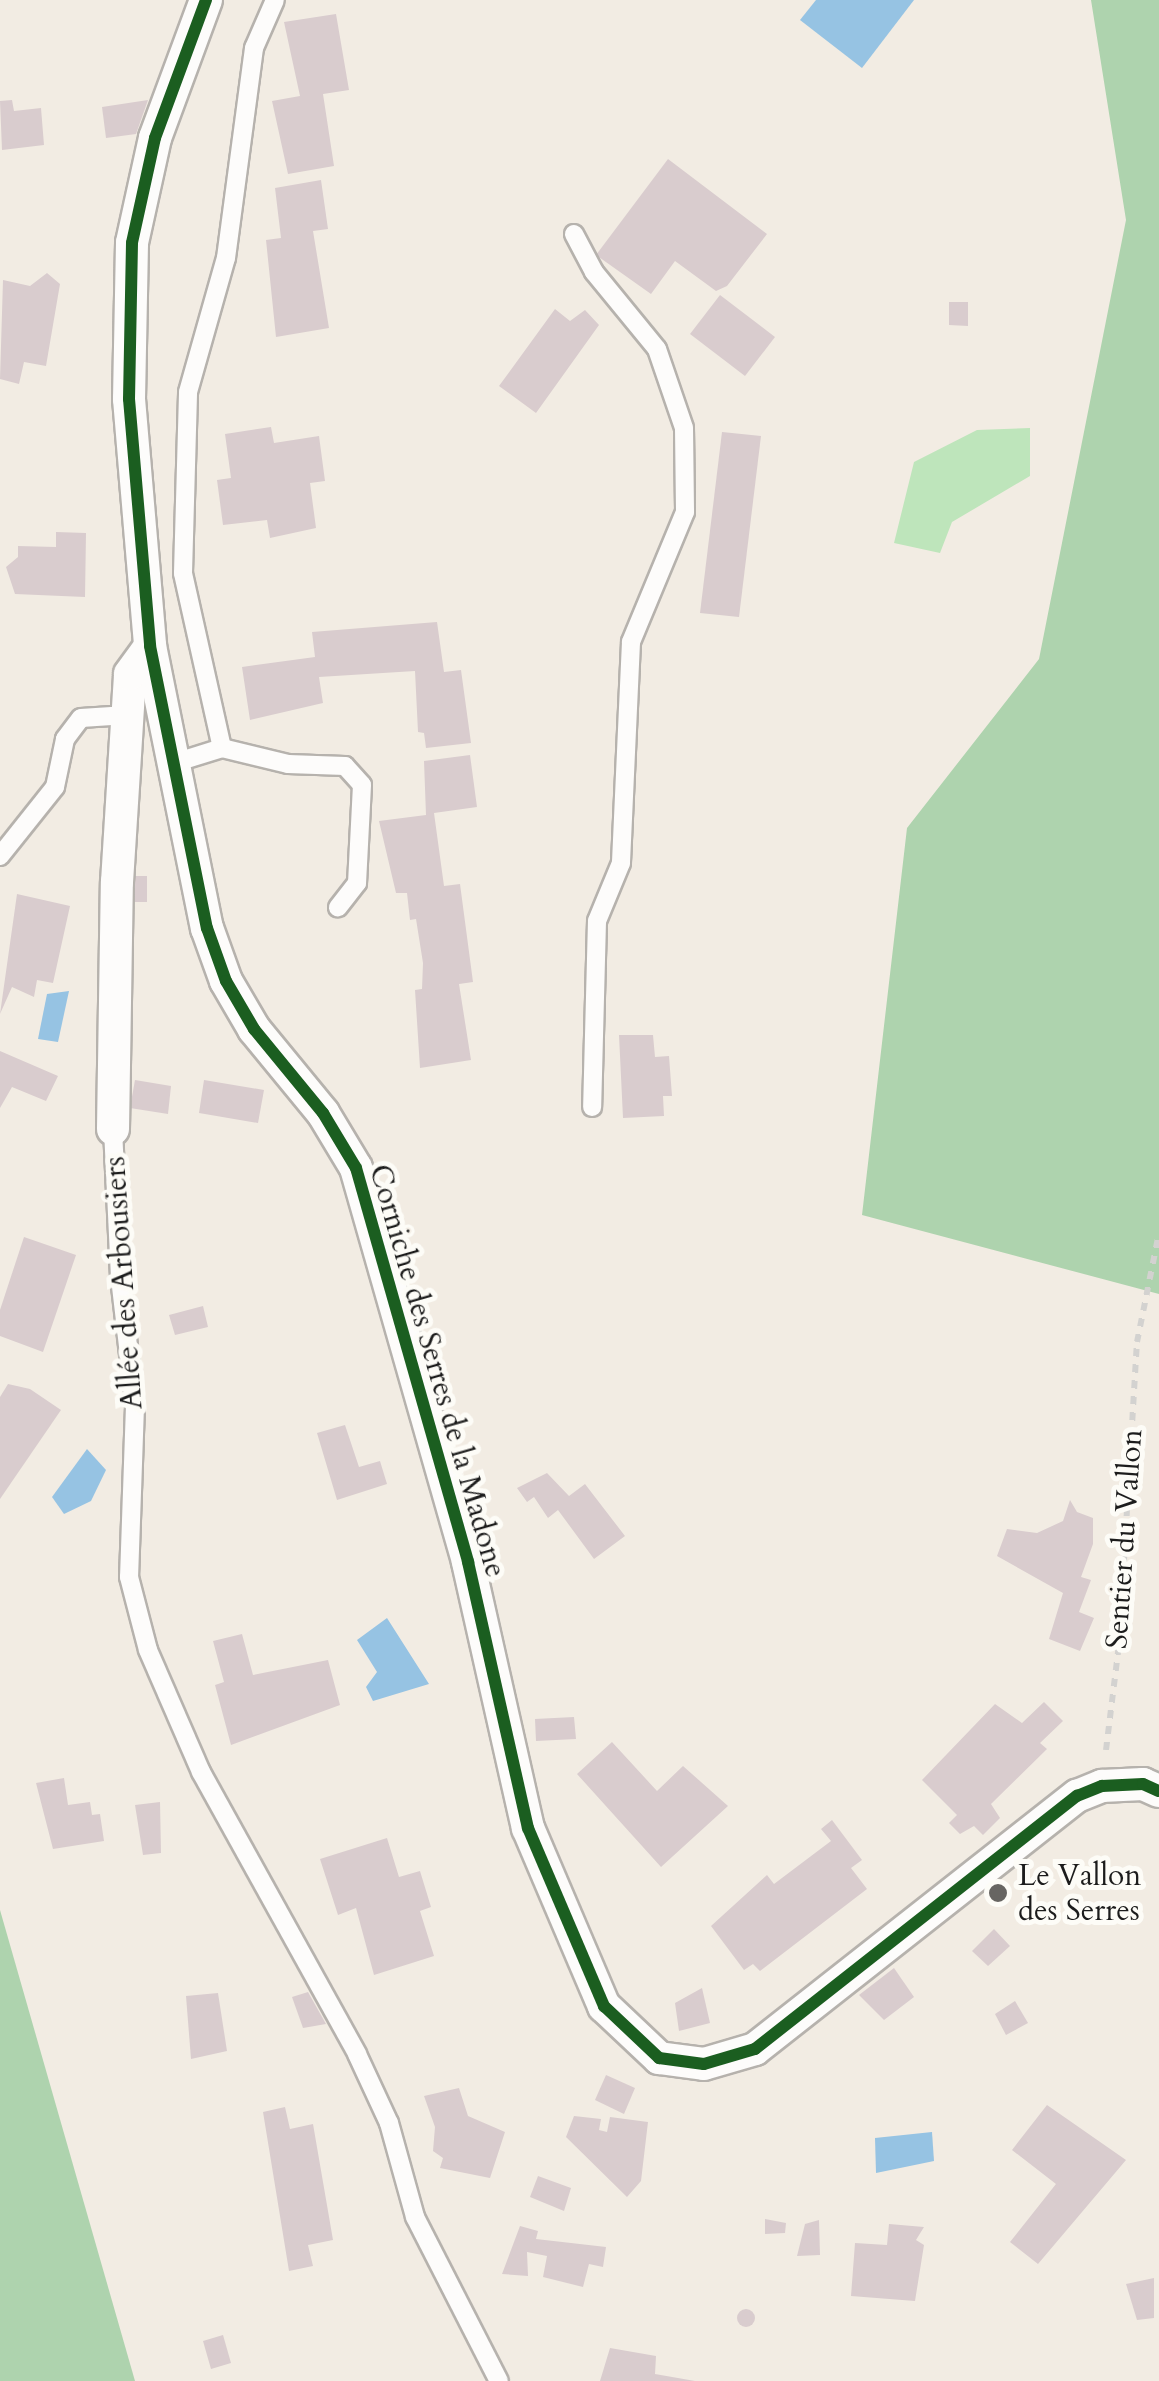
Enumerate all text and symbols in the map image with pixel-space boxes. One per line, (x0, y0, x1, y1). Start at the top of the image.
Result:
street label: Allée des Arbousiers (97, 1155, 151, 1411)
street label: Corniche des Serres de la Madone (361, 1160, 513, 1582)
street label: Sentier du Vallon (1099, 1428, 1151, 1650)
place label: Le Vallon des Serres (1018, 1858, 1141, 1928)
marker: Le Vallon des Serres (987, 1882, 1009, 1904)

